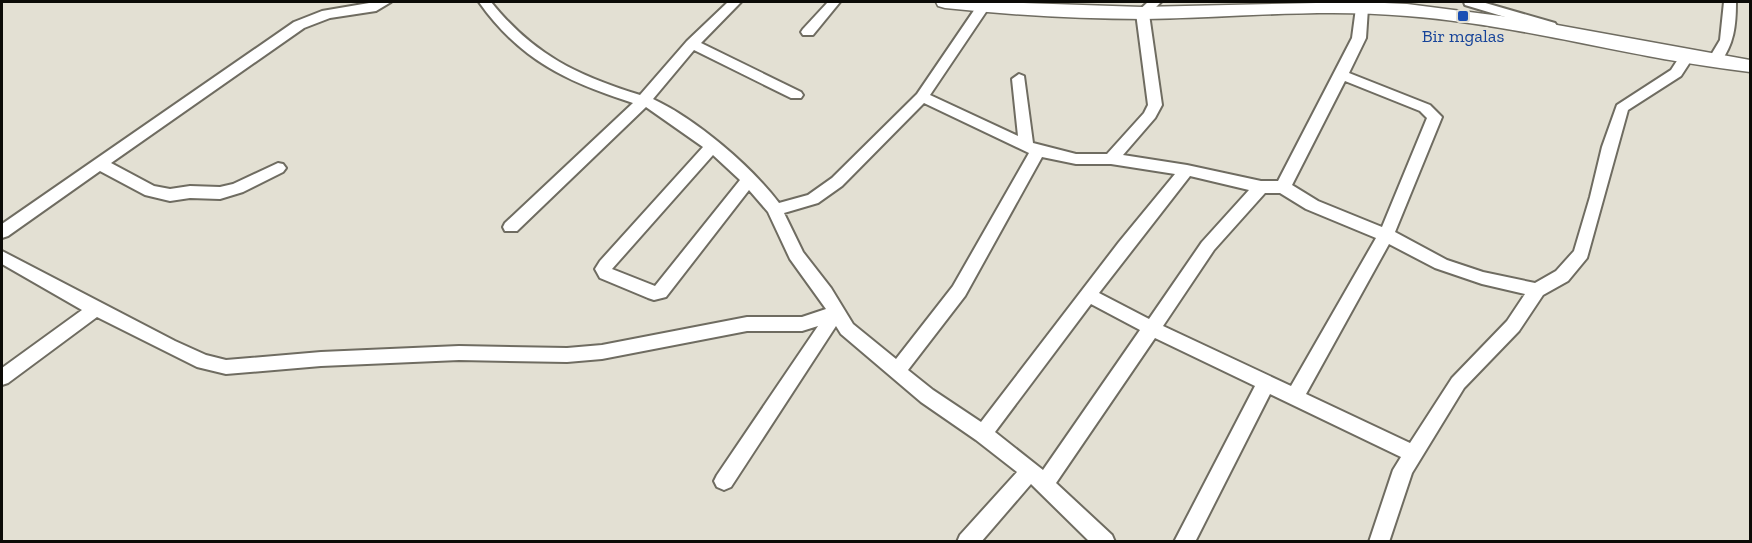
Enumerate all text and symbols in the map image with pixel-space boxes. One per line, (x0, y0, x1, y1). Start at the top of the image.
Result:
marker: Bir mgalas (1456, 9, 1470, 23)
place label: Bir mgalas (1422, 25, 1504, 47)

